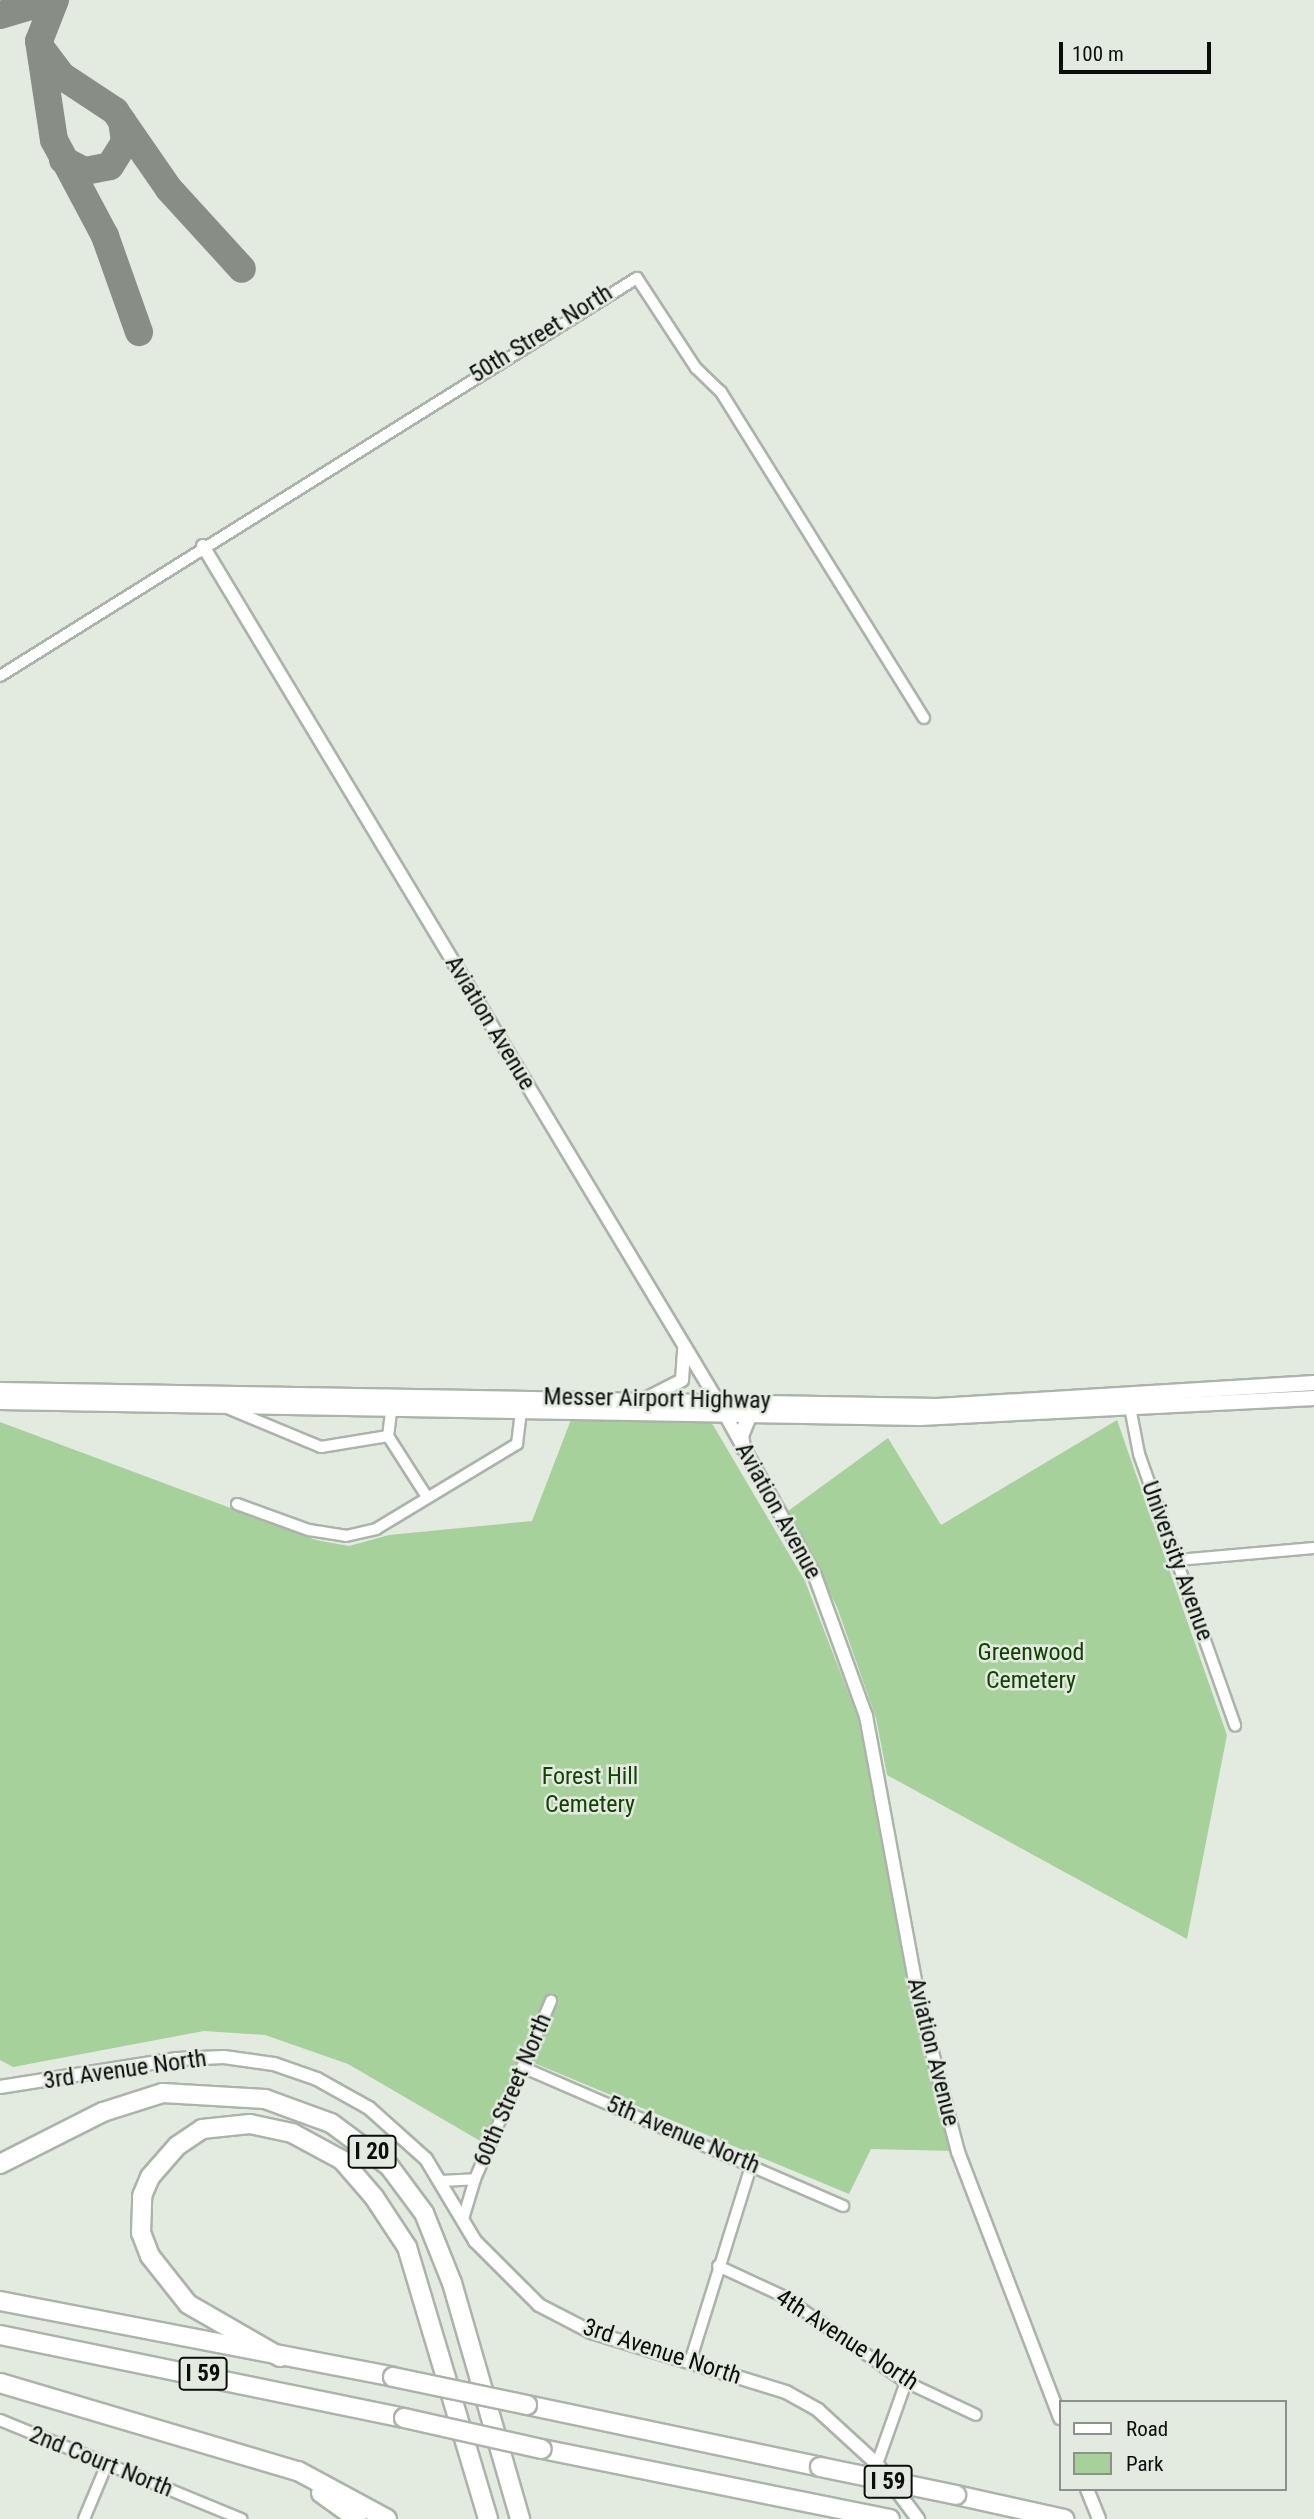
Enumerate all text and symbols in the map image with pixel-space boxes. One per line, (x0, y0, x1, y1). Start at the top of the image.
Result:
scale bar (1062, 28, 1214, 72)
text: 100 m (1072, 42, 1124, 66)
street label: 50th Street North (464, 279, 618, 389)
street label: Aviation Avenue (439, 951, 541, 1095)
street label: Messer Airport Highway (543, 1383, 771, 1415)
street label: Aviation Avenue (729, 1438, 827, 1584)
street label: University Avenue (1135, 1477, 1219, 1645)
park label: Greenwood Cemetery (978, 1639, 1084, 1695)
park label: Forest Hill Cemetery (542, 1763, 638, 1819)
street label: Aviation Avenue (901, 1975, 965, 2129)
street label: 60th Street North (468, 2009, 558, 2171)
street label: 3rd Avenue North (42, 2044, 208, 2096)
street label: 5th Avenue North (602, 2090, 764, 2180)
road number: I 20 (348, 2132, 396, 2172)
street label: 4th Avenue North (770, 2283, 924, 2397)
street label: 3rd Avenue North (579, 2313, 745, 2391)
road number: I 59 (178, 2354, 228, 2394)
legend (1058, 2400, 1286, 2491)
text: Road (1126, 2417, 1168, 2441)
street label: 2nd Court North (25, 2420, 177, 2504)
text: Park (1126, 2452, 1163, 2476)
road number: I 59 (864, 2462, 912, 2502)

